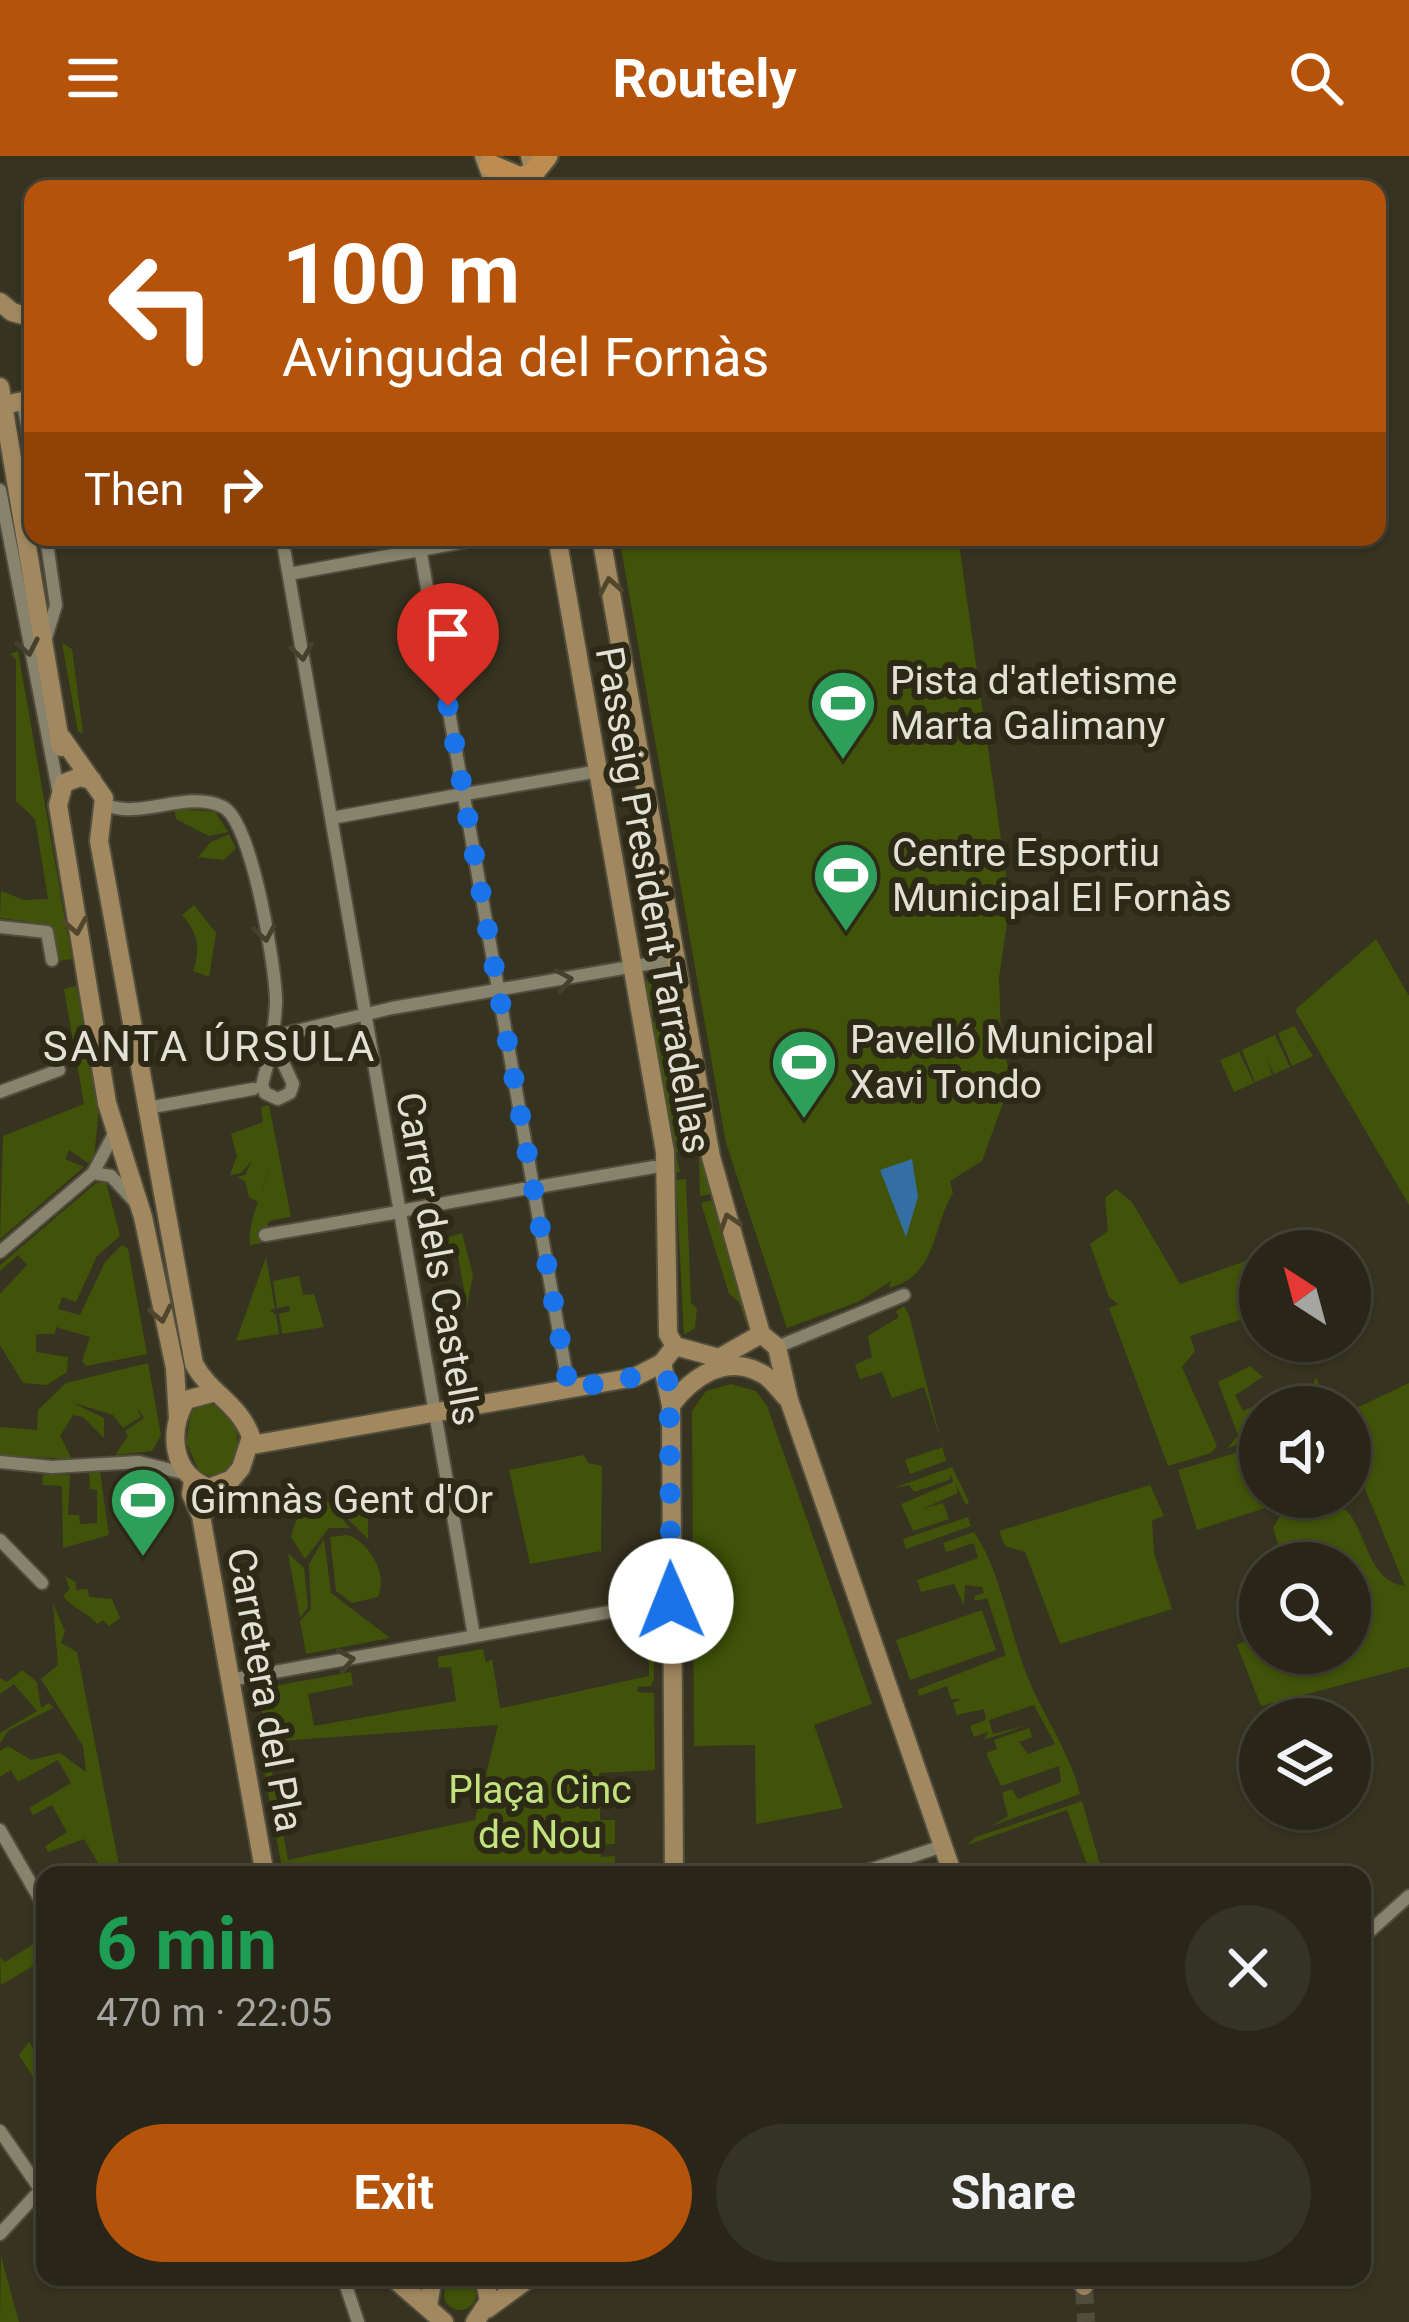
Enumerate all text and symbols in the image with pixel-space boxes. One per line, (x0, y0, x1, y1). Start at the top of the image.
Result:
icon: menu (60, 45, 126, 111)
icon: search (1283, 45, 1349, 111)
text: Routely (612, 47, 797, 110)
text: 100 m (282, 225, 520, 324)
icon: left (84, 228, 240, 384)
text: Avinguda del Fornàs (282, 326, 769, 389)
icon: right (208, 456, 274, 522)
text: Then (84, 463, 184, 516)
one-way arrow (598, 577, 623, 597)
pin (397, 583, 499, 706)
icon: arrive (415, 601, 481, 667)
one-way arrow (15, 636, 40, 656)
one-way arrow (288, 643, 314, 662)
street label: Passeig President Tarradellas (586, 643, 720, 1157)
place label: Pista d'atletisme Marta Galimany (890, 658, 1177, 749)
sports icon: Pista d'atletisme Marta Galimany (808, 668, 878, 762)
place label: Centre Esportiu Municipal El Fornàs (892, 830, 1232, 921)
sports icon: Centre Esportiu Municipal El Fornàs (811, 840, 881, 934)
one-way arrow (62, 916, 88, 936)
one-way arrow (251, 922, 276, 942)
one-way arrow (553, 968, 573, 993)
place label: Pavelló Municipal Xavi Tondo (850, 1017, 1155, 1108)
district label: SANTA ÚRSULA (43, 1022, 377, 1071)
sports icon: Pavelló Municipal Xavi Tondo (769, 1027, 839, 1121)
street label: Carrer dels Castells (386, 1089, 490, 1429)
one-way arrow (718, 1212, 743, 1233)
north arrow (1239, 1230, 1371, 1362)
map controls (1239, 1230, 1371, 1830)
one-way arrow (147, 1304, 173, 1324)
button: sound (1239, 1386, 1371, 1518)
sports icon: Gimnàs Gent d'Or (108, 1465, 178, 1559)
place label: Gimnàs Gent d'Or (190, 1477, 493, 1523)
position arrow (608, 1538, 734, 1664)
button: search (1239, 1542, 1371, 1674)
street label: Carretera del Pla (217, 1545, 313, 1835)
one-way arrow (335, 1648, 355, 1673)
button: layers (1239, 1698, 1371, 1830)
park label: Plaça Cinc de Nou (448, 1767, 632, 1858)
text: 6 min (96, 1902, 277, 1987)
button: close (1185, 1905, 1311, 2031)
text: 470 m · 22:05 (96, 1990, 332, 2036)
button: Exit (96, 2124, 692, 2262)
button: Share (716, 2124, 1311, 2262)

